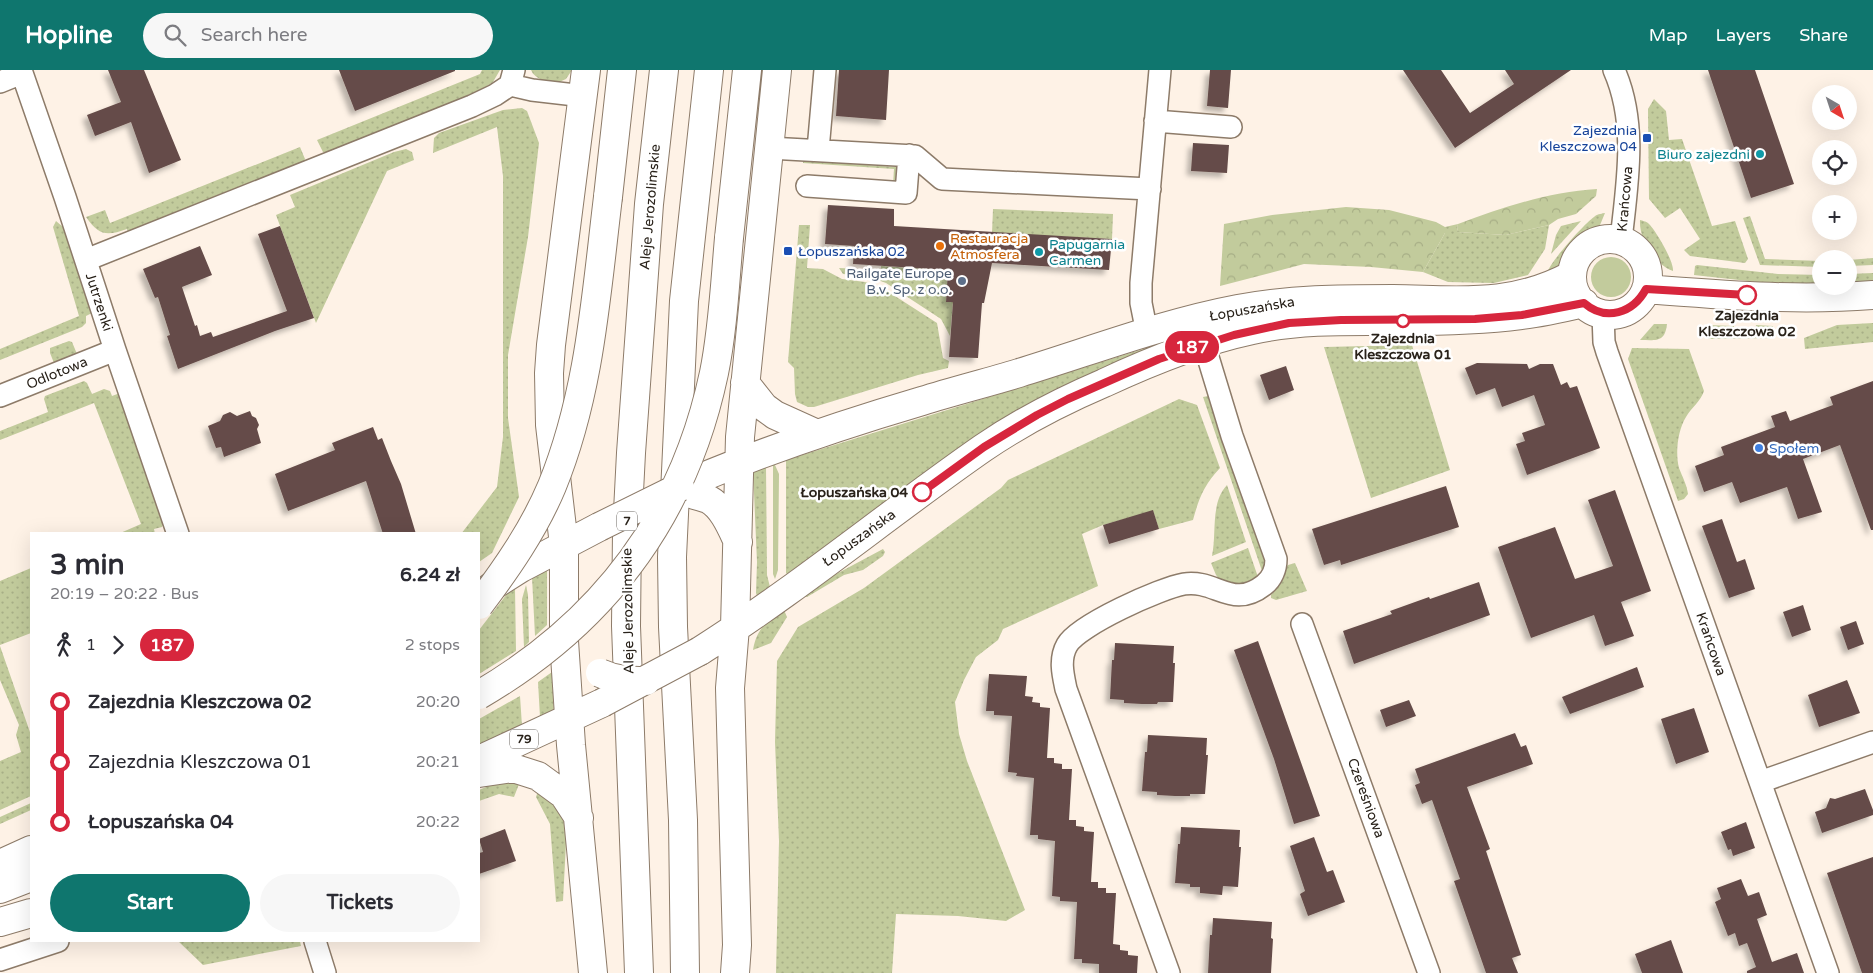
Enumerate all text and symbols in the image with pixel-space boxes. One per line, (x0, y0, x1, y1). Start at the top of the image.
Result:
search box (143, 13, 493, 58)
text: Hopline (25, 21, 113, 50)
icon: search (161, 21, 189, 49)
text: Search here (201, 24, 308, 46)
text: Map (1649, 24, 1688, 46)
text: Layers (1716, 24, 1771, 46)
text: Share (1799, 24, 1848, 46)
north arrow (1812, 85, 1858, 130)
map controls (1812, 85, 1857, 295)
place label: Zajezdnia Kleszczowa 04 (1540, 122, 1637, 155)
marker: Zajezdnia Kleszczowa 04 (1641, 132, 1653, 144)
button: locate (1812, 140, 1857, 185)
street label: Aleje Jerozolimskie (636, 143, 664, 271)
place label: Biuro zajezdni (1657, 146, 1750, 163)
marker: Biuro zajezdni (1754, 148, 1766, 160)
street label: Krańcowa (1614, 165, 1636, 233)
button: + (1812, 195, 1857, 240)
place label: Restauracja Atmosfera (950, 230, 1028, 263)
place label: Papugarnia Carmen (1049, 236, 1125, 269)
marker: Restauracja Atmosfera (934, 240, 946, 252)
place label: Łopuszańska 02 (798, 243, 905, 260)
marker: Łopuszańska 02 (782, 245, 794, 257)
marker: Papugarnia Carmen (1033, 246, 1045, 258)
button: − (1812, 250, 1857, 295)
place label: Railgate Europe B.v. Sp. z o.o. (846, 265, 952, 298)
street label: Jutrzenki (82, 271, 116, 333)
marker: Railgate Europe B.v. Sp. z o.o. (956, 275, 968, 287)
marker: Zajezdnia Kleszczowa 02 (1737, 285, 1757, 305)
street label: Łopuszańska (1208, 293, 1296, 325)
place label: Zajezdnia Kleszczowa 02 (1698, 307, 1796, 340)
marker: Zajezdnia Kleszczowa 01 (1396, 314, 1410, 328)
place label: Zajezdnia Kleszczowa 01 (1354, 330, 1452, 363)
line badge: 187 (1163, 331, 1221, 363)
text: 187 (1175, 336, 1209, 358)
street label: Odlotowa (24, 353, 90, 393)
place label: Społem (1769, 440, 1819, 457)
marker: Społem (1753, 442, 1765, 454)
marker: Łopuszańska 04 (912, 482, 932, 502)
place label: Łopuszańska 04 (801, 484, 908, 501)
street label: Łopuszańska (819, 506, 899, 570)
road number: 7 (617, 512, 637, 531)
text: 3 min (50, 548, 125, 582)
street label: Aleje Jerozolimskie (618, 548, 638, 674)
text: 6.24 zł (400, 564, 460, 586)
text: 20:19 – 20:22 · Bus (50, 584, 199, 604)
street label: Krańcowa (1692, 610, 1730, 678)
icon: walk (50, 631, 78, 659)
icon: forward (104, 631, 132, 659)
text: 187 (150, 634, 184, 656)
text: 1 (86, 635, 96, 655)
text: 2 stops (405, 635, 460, 655)
text: Zajezdnia Kleszczowa 02 (88, 691, 312, 713)
text: 20:20 (416, 692, 460, 712)
road number: 79 (510, 730, 538, 749)
text: Zajezdnia Kleszczowa 01 (88, 751, 312, 773)
text: 20:21 (416, 752, 460, 772)
street label: Czereśniowa (1344, 756, 1388, 840)
text: Łopuszańska 04 (88, 811, 234, 833)
text: 20:22 (416, 812, 460, 832)
button: Start (50, 874, 250, 932)
button: Tickets (260, 874, 460, 932)

